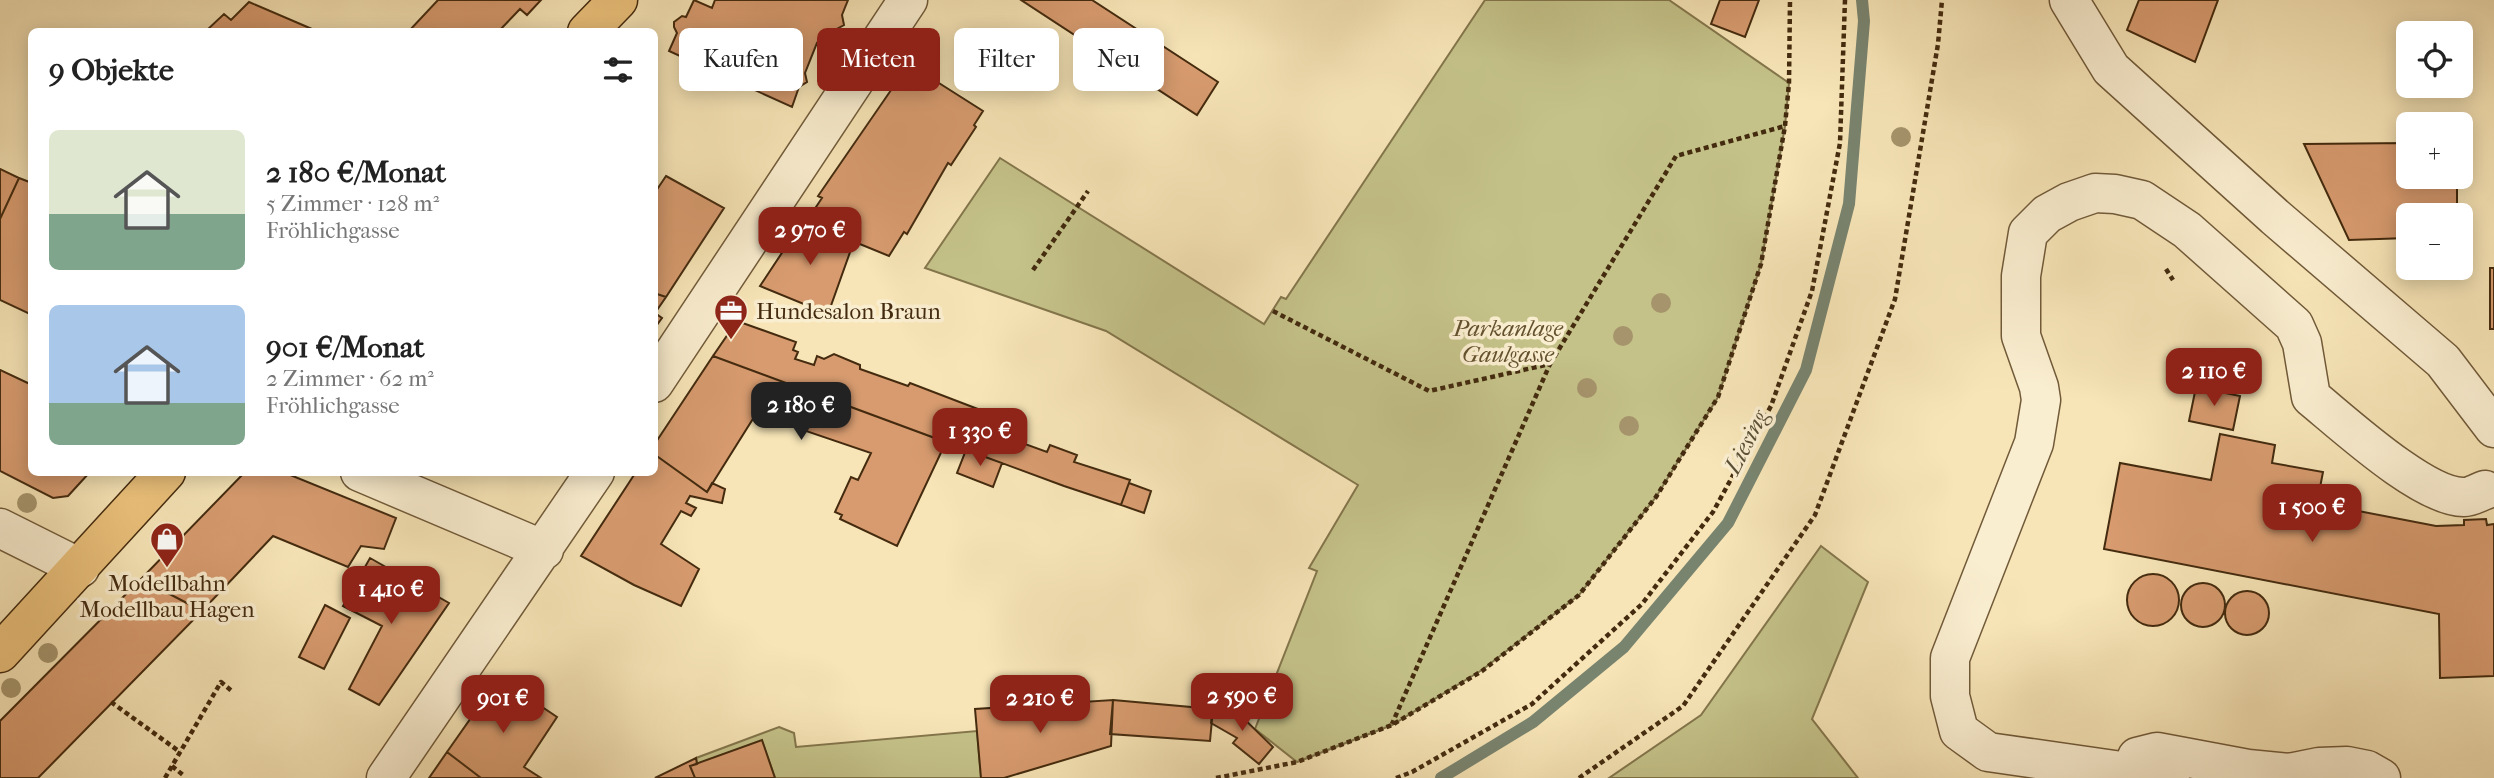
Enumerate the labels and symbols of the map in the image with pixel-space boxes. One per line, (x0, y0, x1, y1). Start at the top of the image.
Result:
pin: 2 970 € (745, 208, 875, 267)
office icon: Hundesalon Braun (712, 292, 750, 341)
place label: Hundesalon Braun (756, 298, 942, 325)
park label: Parkanlage Gaulgasse (1452, 315, 1564, 368)
pin: 2 110 € (2149, 348, 2279, 408)
pin: 2 180 € (736, 382, 866, 442)
water label: Liesing (1717, 405, 1774, 481)
pin: 1 330 € (915, 408, 1045, 468)
pin: 1 500 € (2247, 484, 2377, 544)
shop icon: Modellbahn Modellbau Hagen (148, 520, 186, 569)
pin: 1 410 € (326, 566, 456, 626)
place label: Modellbahn Modellbau Hagen (79, 570, 255, 623)
pin: 2 590 € (1177, 674, 1307, 733)
pin: 901 € (454, 676, 552, 735)
pin: 2 210 € (975, 676, 1105, 735)

